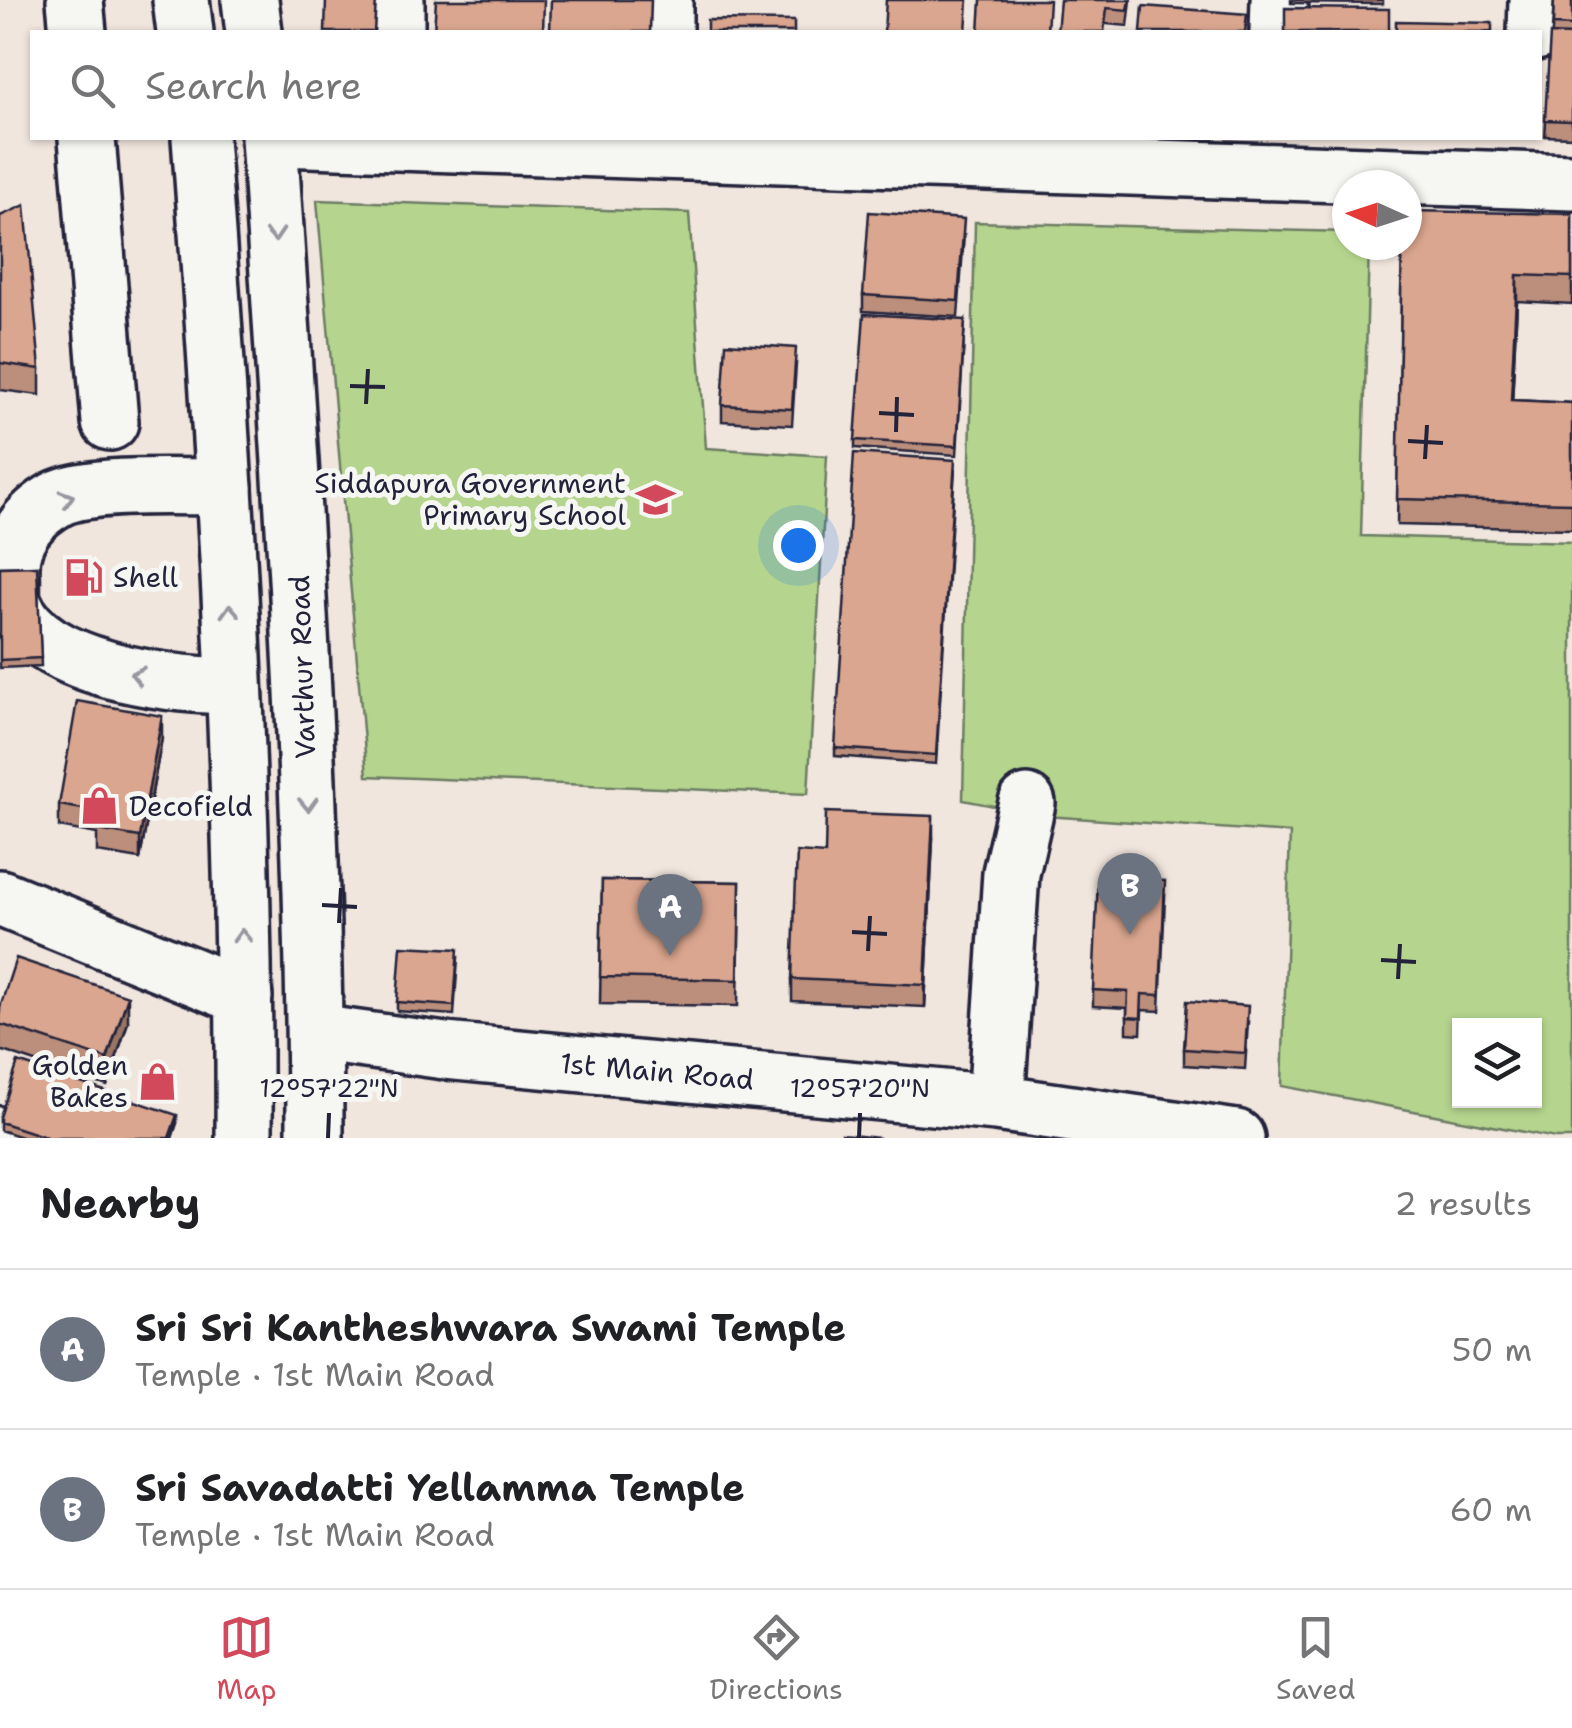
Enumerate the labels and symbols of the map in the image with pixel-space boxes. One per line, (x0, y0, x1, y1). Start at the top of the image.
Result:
north arrow (1332, 170, 1422, 260)
one-way arrow (264, 227, 285, 243)
place label: Siddapura Government Primary School (314, 464, 627, 534)
school or university icon: Siddapura Government Primary School (635, 478, 677, 520)
one-way arrow (58, 490, 75, 510)
your location (773, 520, 824, 571)
fuel station icon: Shell (62, 556, 104, 598)
place label: Shell (113, 558, 179, 596)
street label: Varthur Road (280, 575, 324, 759)
one-way arrow (220, 602, 241, 618)
one-way arrow (129, 666, 146, 687)
shop icon: Decofield (78, 785, 120, 827)
place label: Decofield (129, 787, 253, 825)
one-way arrow (297, 796, 318, 812)
pin: B (1098, 852, 1162, 935)
pin: A (638, 874, 702, 956)
one-way arrow (232, 927, 253, 943)
street label: 1st Main Road (559, 1044, 755, 1098)
place label: Golden Bakes (32, 1046, 128, 1116)
shop icon: Golden Bakes (137, 1060, 179, 1102)
text: 12°57'22"N (259, 1071, 399, 1105)
text: 12°57'20"N (790, 1071, 930, 1105)

